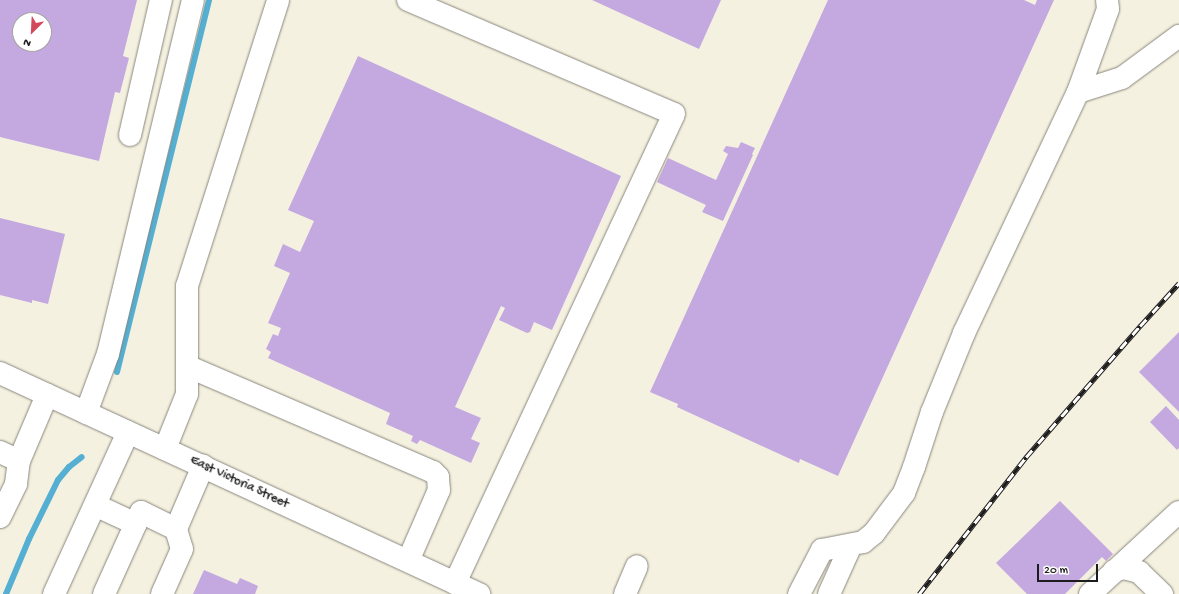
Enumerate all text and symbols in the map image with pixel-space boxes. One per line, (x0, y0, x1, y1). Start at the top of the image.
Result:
north arrow (12, 12, 52, 52)
text: N (22, 35, 33, 49)
street label: East Victoria Street (187, 453, 291, 513)
scale bar (1039, 556, 1100, 582)
text: 20 m (1044, 564, 1068, 578)

